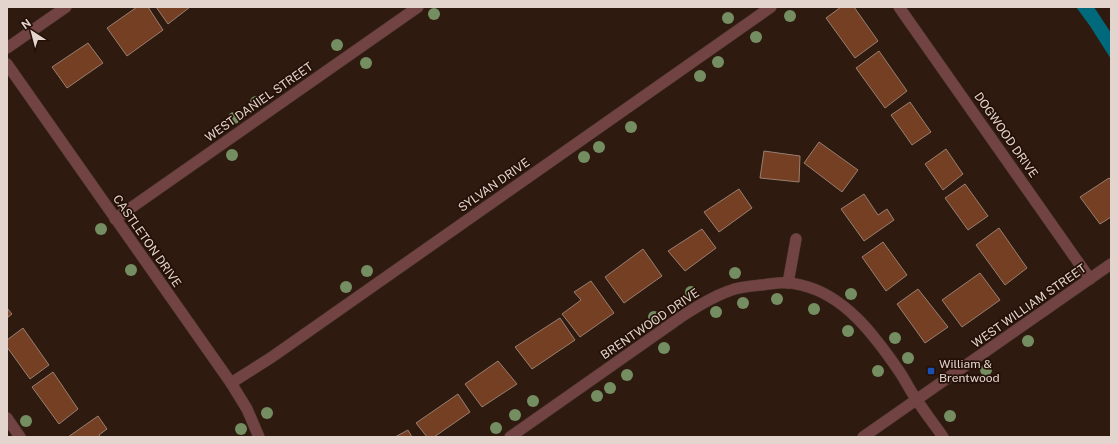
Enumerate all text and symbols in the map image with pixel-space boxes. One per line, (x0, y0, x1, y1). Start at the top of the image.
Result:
north arrow (12, 12, 52, 52)
text: N (19, 17, 33, 31)
street label: WEST DANIEL STREET (202, 59, 316, 145)
street label: DOGWOOD DRIVE (971, 90, 1041, 180)
street label: SYLVAN DRIVE (456, 155, 532, 215)
street label: CASTLETON DRIVE (110, 192, 184, 290)
street label: WEST WILLIAM STREET (969, 261, 1089, 351)
street label: BRENTWOOD DRIVE (598, 286, 702, 362)
place label: William & Brentwood (939, 357, 1000, 385)
marker: William & Brentwood (926, 366, 936, 376)

